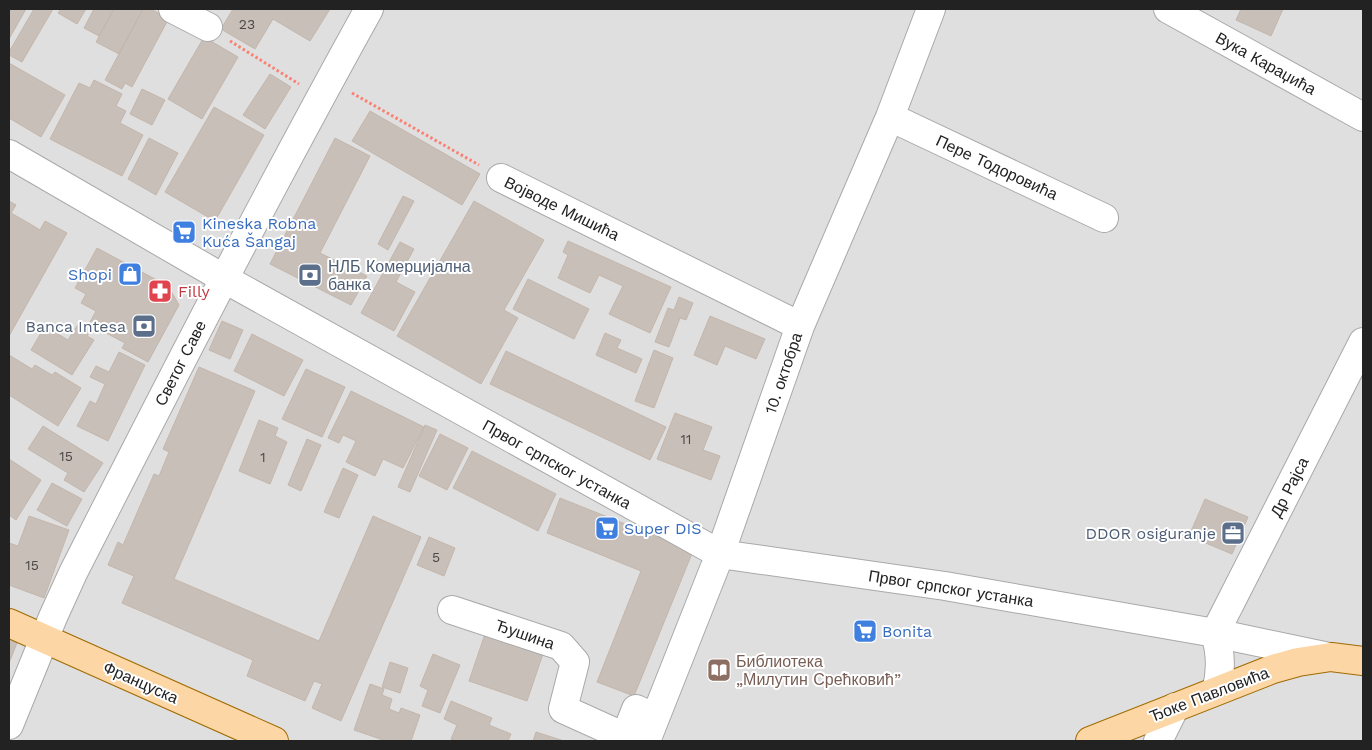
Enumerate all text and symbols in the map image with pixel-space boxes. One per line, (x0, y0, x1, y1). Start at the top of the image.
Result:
house number: 23 (239, 16, 255, 32)
street label: Вука Караџића (1212, 28, 1319, 99)
street label: Пере Тодоровића (933, 131, 1061, 204)
street label: Војводе Мишића (501, 172, 622, 245)
place label: Kineska Robna Kuća Šangaj (202, 214, 316, 251)
supermarket icon: Kineska Robna Kuća Šangaj (171, 219, 197, 245)
place label: НЛБ Комерцијална банка (328, 257, 471, 294)
shop icon: Shopi (117, 261, 143, 287)
bank icon: НЛБ Комерцијална банка (297, 262, 323, 288)
place label: Shopi (68, 265, 112, 284)
pharmacy icon: Filly (147, 278, 173, 304)
place label: Filly (178, 282, 210, 301)
bank icon: Banca Intesa (131, 313, 157, 339)
place label: Banca Intesa (26, 317, 126, 336)
street label: Светог Саве (151, 317, 210, 409)
street label: 10. октобра (761, 330, 806, 416)
street label: Првог српског устанка (479, 416, 634, 513)
house number: 11 (681, 431, 691, 447)
house number: 15 (59, 448, 73, 464)
house number: 1 (260, 449, 266, 465)
street label: Др Рајса (1266, 454, 1313, 520)
supermarket icon: Super DIS (594, 515, 620, 541)
place label: Super DIS (624, 519, 701, 538)
office icon: DDOR osiguranje (1220, 520, 1246, 546)
place label: DDOR osiguranje (1085, 524, 1216, 543)
house number: 5 (432, 549, 440, 565)
house number: 15 (25, 557, 39, 573)
street label: Првог српског устанка (867, 566, 1035, 611)
street label: Ђушина (493, 616, 557, 653)
supermarket icon: Bonita (852, 618, 878, 644)
place label: Bonita (882, 622, 932, 641)
place label: Библиотека „Милутин Срећковић” (736, 652, 901, 689)
library icon: Библиотека „Милутин Срећковић” (706, 657, 732, 683)
street label: Француска (100, 658, 181, 707)
street label: Ђоке Павловића (1147, 663, 1272, 726)

